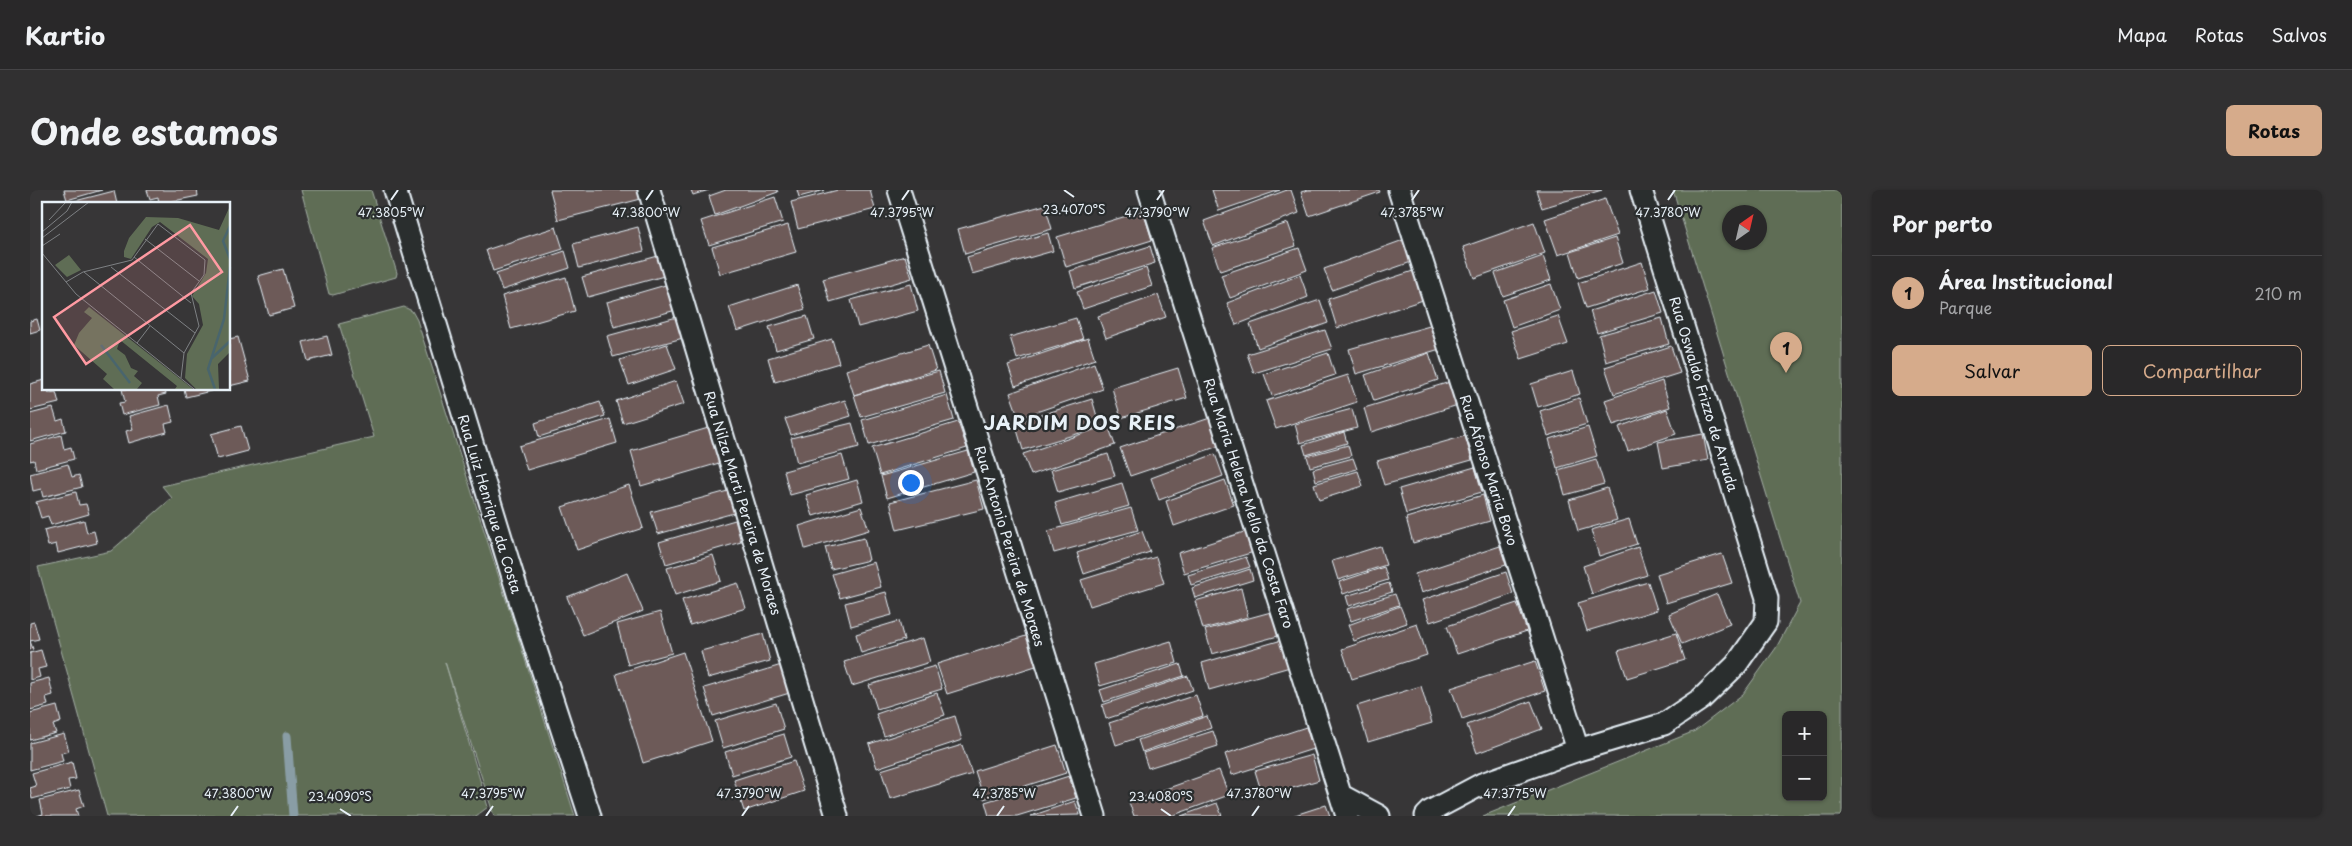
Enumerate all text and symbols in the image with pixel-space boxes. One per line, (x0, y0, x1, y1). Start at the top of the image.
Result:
text: Kartio (25, 17, 105, 53)
text: Mapa (2117, 21, 2167, 48)
text: Rotas (2195, 21, 2244, 48)
text: Salvos (2272, 21, 2327, 48)
text: Onde estamos (30, 104, 278, 157)
button: Rotas (2226, 105, 2322, 156)
text: 23.4070°S (1043, 200, 1105, 218)
inset map (42, 202, 230, 390)
text: 47.3805°W (358, 203, 425, 221)
text: 47.3800°W (612, 203, 681, 221)
text: 47.3795°W (870, 203, 935, 221)
text: 47.3790°W (1124, 203, 1190, 221)
text: 47.3785°W (1380, 203, 1445, 221)
text: 47.3780°W (1635, 203, 1701, 221)
north arrow (1722, 205, 1767, 250)
text: Por perto (1892, 207, 1992, 239)
text: Área Institucional (1939, 267, 2113, 295)
text: 1 (1904, 281, 1912, 305)
text: 210 m (2254, 281, 2302, 305)
street label: Rua Oswaldo Frizzo de Arruda (1664, 294, 1744, 495)
text: Parque (1939, 295, 1992, 319)
pin: 1 (1770, 332, 1802, 373)
button: Salvar (1892, 345, 2092, 396)
button: Compartilhar (2102, 345, 2302, 396)
street label: Rua Maria Helena Mello da Costa Faro (1199, 375, 1300, 631)
street label: Rua Nilza Marti Pereira de Moraes (699, 388, 787, 618)
street label: Rua Afonso Maria Bovo (1455, 392, 1523, 548)
district label: JARDIM DOS REIS (984, 408, 1176, 436)
street label: Rua Luiz Henrique da Costa (453, 412, 527, 596)
street label: Rua Antonio Pereira de Moraes (969, 443, 1051, 649)
your location (898, 470, 924, 496)
map controls (1782, 711, 1827, 801)
button: + (1782, 711, 1827, 756)
button: − (1782, 756, 1827, 801)
text: 47.3800°W (204, 784, 273, 802)
text: 47.3795°W (461, 784, 526, 802)
text: 47.3790°W (716, 784, 782, 802)
text: 47.3785°W (972, 784, 1037, 802)
text: 47.3780°W (1226, 784, 1292, 802)
text: 47.3775°W (1483, 784, 1547, 802)
text: 23.4090°S (308, 787, 372, 805)
text: 23.4080°S (1129, 787, 1193, 805)

